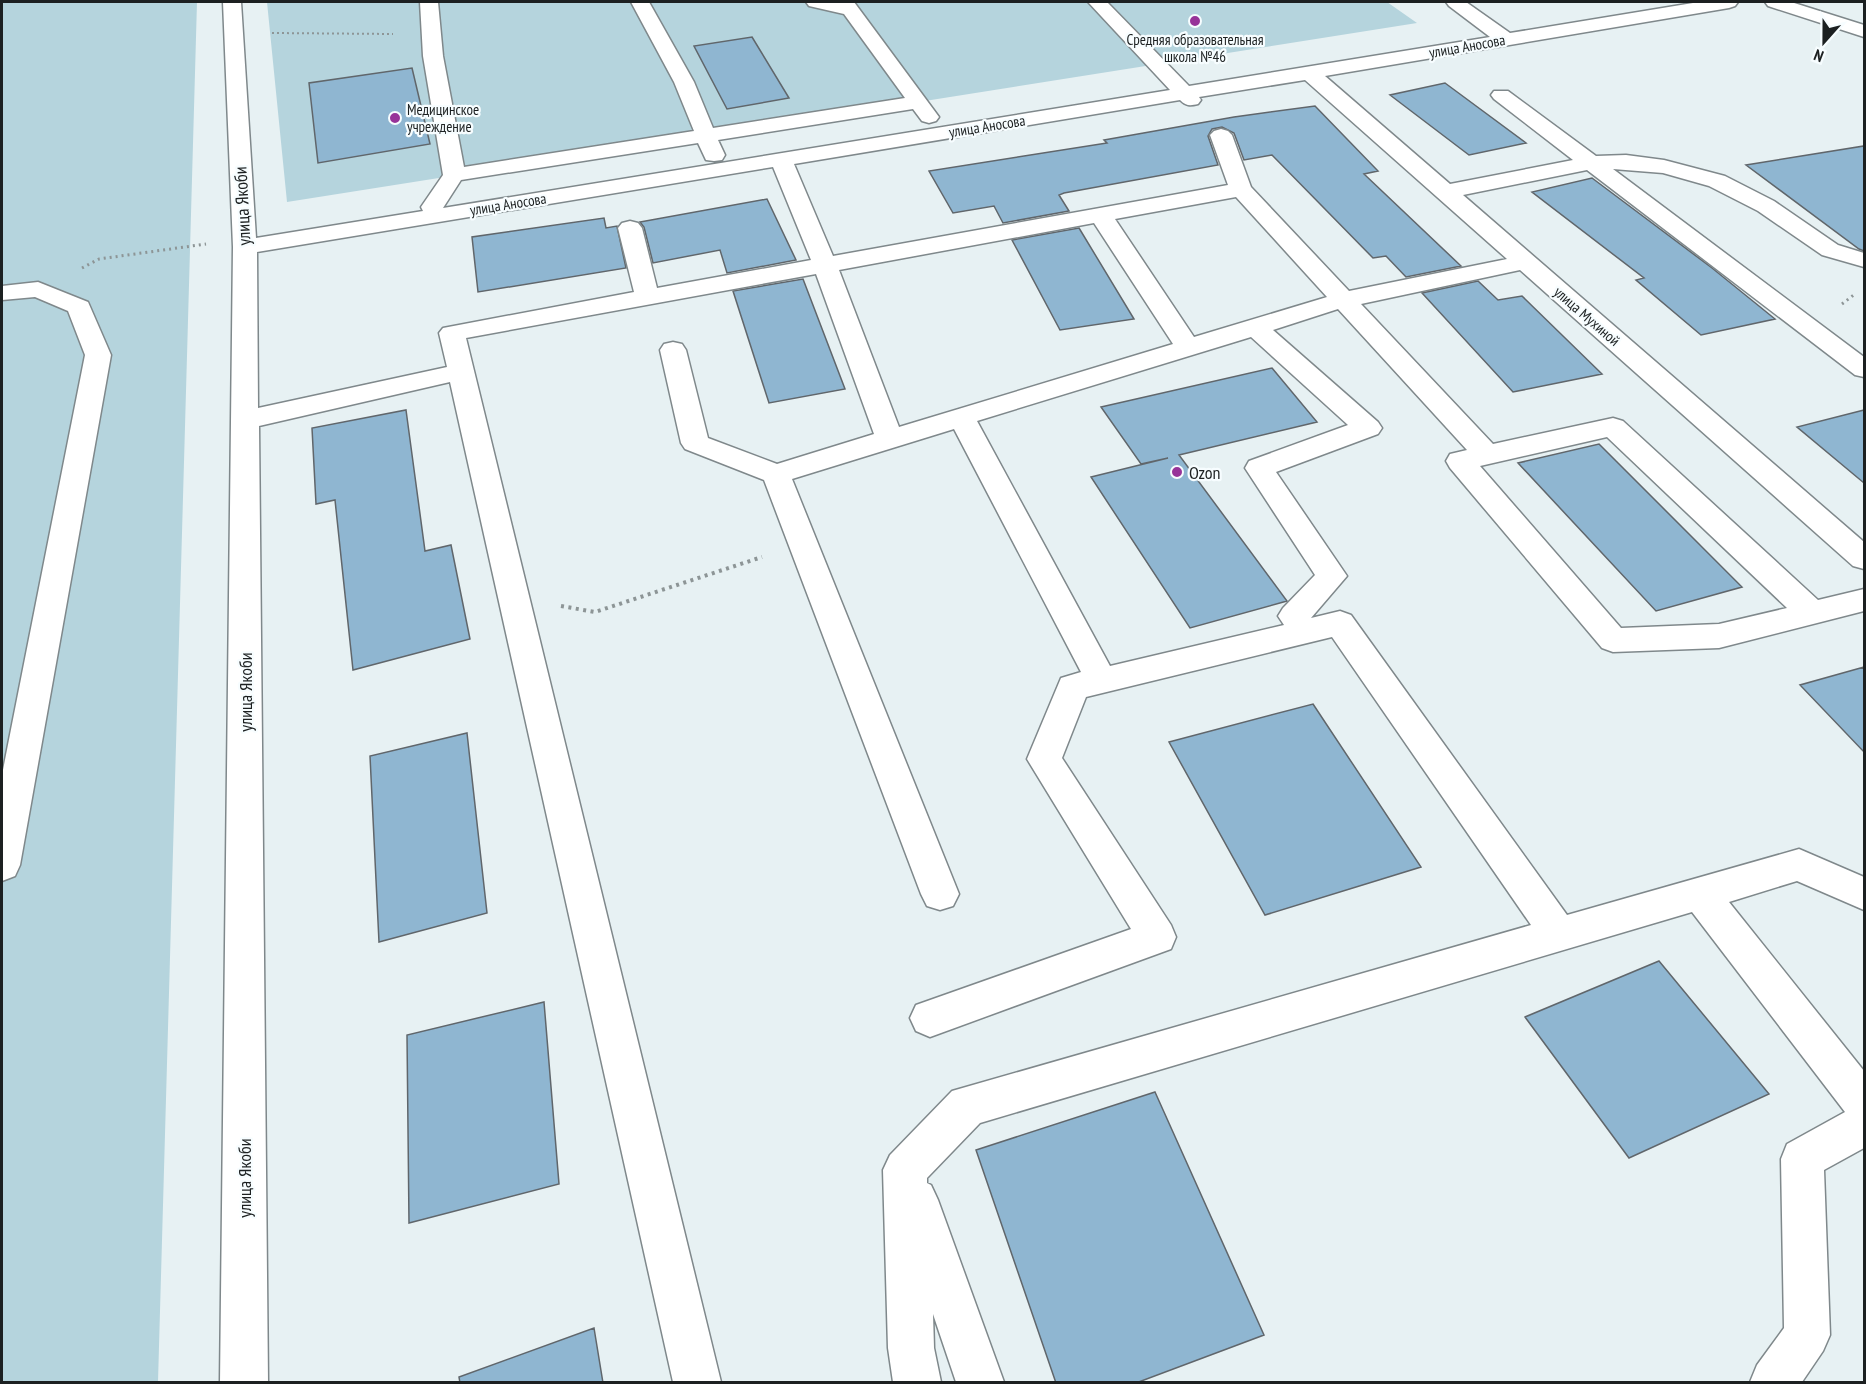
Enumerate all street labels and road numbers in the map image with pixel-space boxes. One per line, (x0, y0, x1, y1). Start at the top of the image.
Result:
street label: улица Аносова (1427, 30, 1507, 62)
street label: улица Аносова (947, 111, 1027, 141)
street label: улица Якоби (228, 166, 256, 246)
street label: улица Аносова (468, 189, 548, 219)
street label: улица Мухиной (1550, 282, 1624, 350)
street label: улица Якоби (234, 652, 257, 732)
street label: улица Якоби (233, 1138, 256, 1218)

